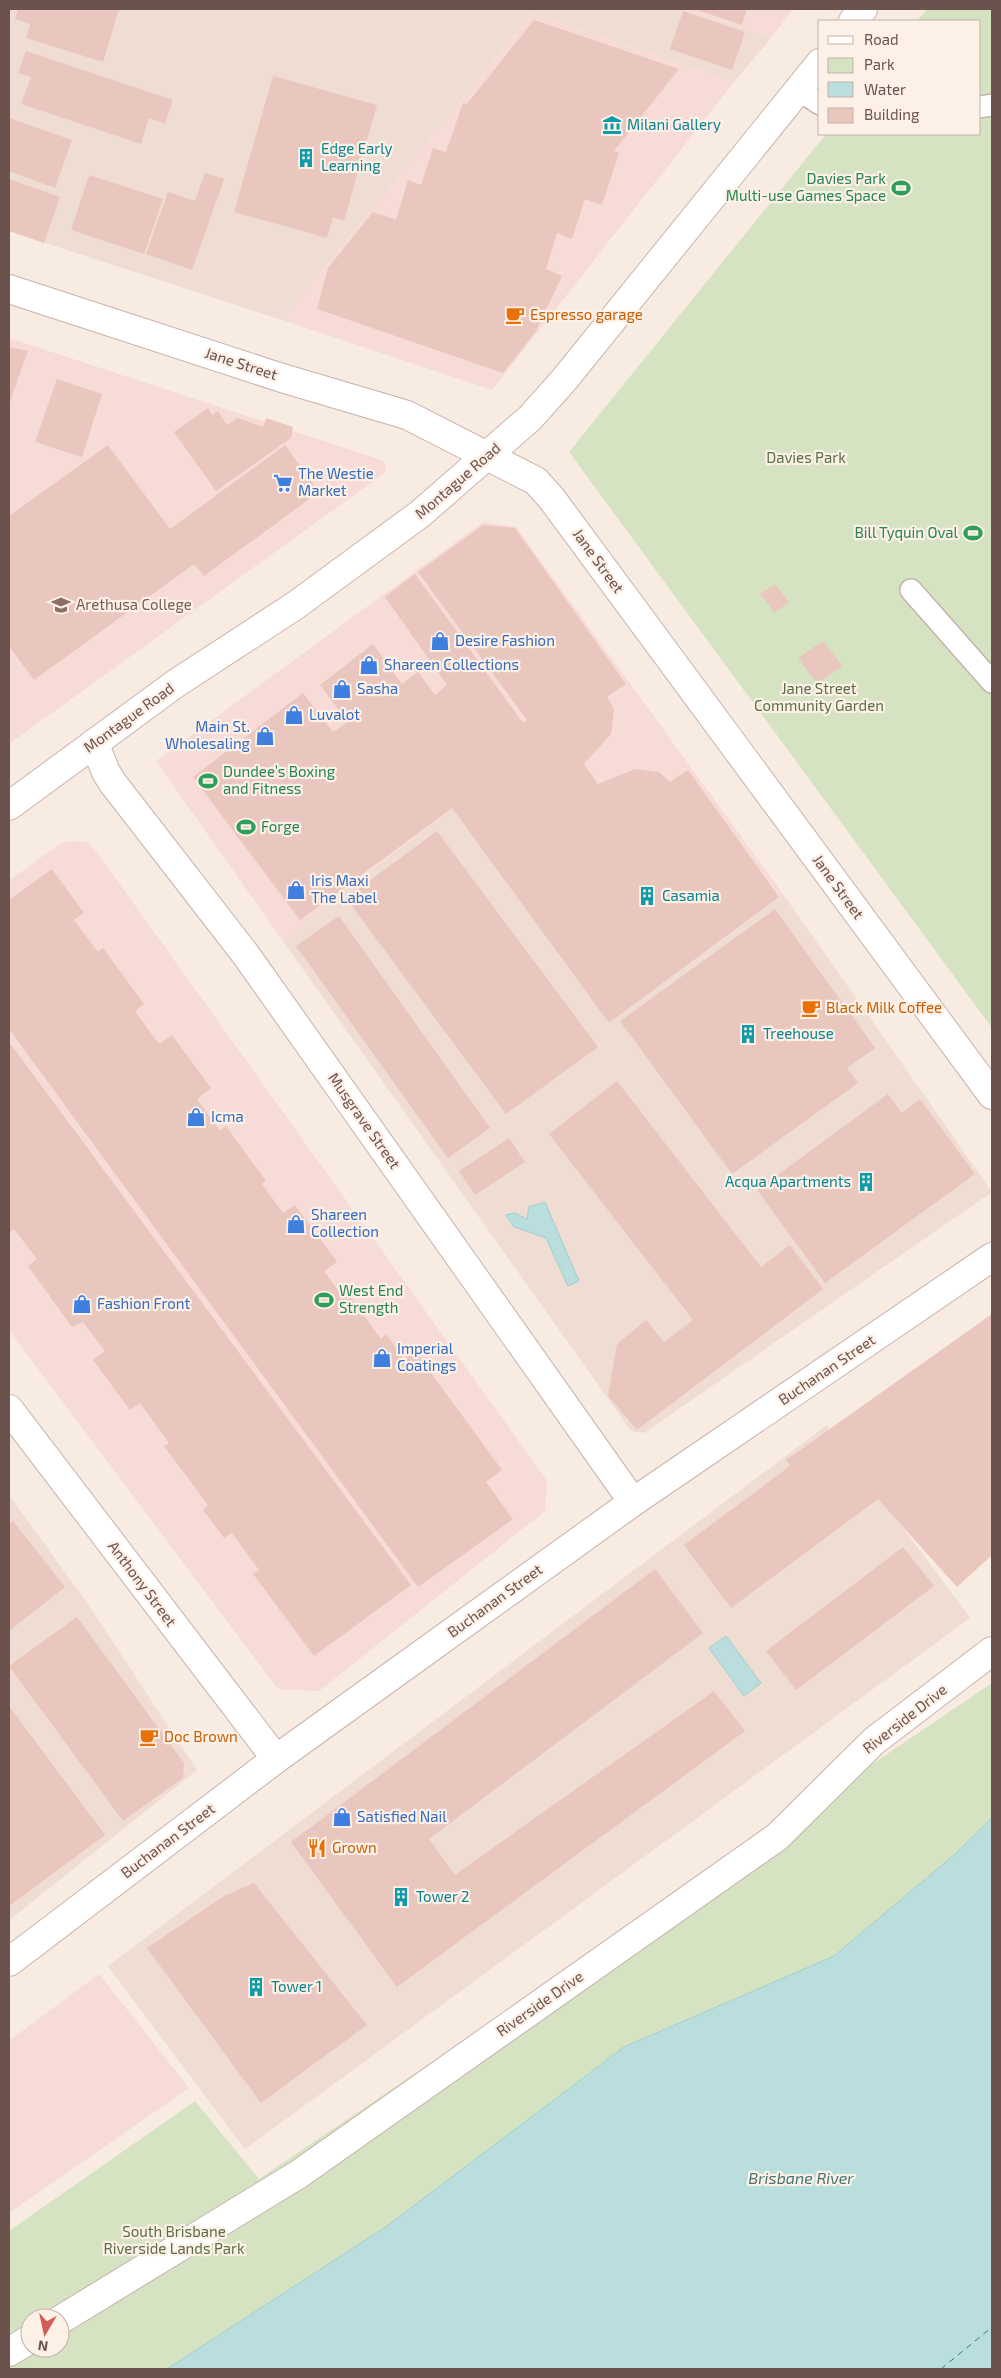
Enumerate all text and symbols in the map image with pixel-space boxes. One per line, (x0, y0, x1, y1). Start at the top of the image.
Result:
legend (818, 20, 981, 135)
text: Road (864, 30, 899, 48)
text: Park (864, 55, 895, 73)
text: Water (864, 80, 906, 98)
text: Building (864, 105, 920, 123)
museum icon: Milani Gallery (601, 114, 623, 136)
place label: Milani Gallery (627, 115, 721, 133)
place label: Edge Early Learning (321, 139, 392, 174)
building icon: Edge Early Learning (295, 147, 317, 169)
place label: Davies Park Multi-use Games Space (726, 169, 886, 204)
sports icon: Davies Park Multi-use Games Space (890, 177, 912, 199)
cafe icon: Espresso garage (504, 304, 526, 326)
place label: Espresso garage (530, 305, 643, 323)
street label: Jane Street (203, 343, 280, 383)
street label: Montague Road (411, 438, 504, 522)
park label: Davies Park (766, 448, 846, 466)
place label: The Westie Market (298, 464, 374, 499)
supermarket icon: The Westie Market (272, 472, 294, 494)
sports icon: Bill Tyquin Oval (962, 522, 984, 544)
place label: Bill Tyquin Oval (854, 523, 959, 541)
street label: Jane Street (569, 525, 628, 596)
school or university icon: Arethusa College (50, 594, 72, 616)
place label: Arethusa College (76, 595, 192, 613)
shop icon: Desire Fashion (429, 630, 451, 652)
place label: Desire Fashion (455, 631, 555, 649)
shop icon: Shareen Collections (358, 654, 380, 676)
place label: Shareen Collections (384, 655, 519, 673)
street label: Montague Road (80, 678, 177, 756)
shop icon: Sasha (331, 678, 353, 700)
place label: Sasha (357, 679, 398, 697)
park label: Jane Street Community Garden (754, 679, 884, 714)
shop icon: Luvalot (283, 704, 305, 726)
place label: Luvalot (309, 705, 360, 723)
place label: Main St. Wholesaling (165, 717, 251, 752)
shop icon: Main St. Wholesaling (254, 725, 276, 747)
place label: Dundee’s Boxing and Fitness (223, 762, 336, 797)
sports icon: Dundee’s Boxing and Fitness (197, 770, 219, 792)
sports icon: Forge (235, 816, 257, 838)
place label: Forge (261, 817, 300, 835)
street label: Jane Street (809, 851, 868, 922)
place label: Iris Maxi The Label (311, 871, 377, 906)
shop icon: Iris Maxi The Label (285, 879, 307, 901)
building icon: Casamia (636, 885, 658, 907)
place label: Casamia (662, 886, 720, 904)
cafe icon: Black Milk Coffee (800, 997, 822, 1019)
place label: Black Milk Coffee (826, 998, 942, 1016)
building icon: Treehouse (737, 1023, 759, 1045)
place label: Treehouse (763, 1024, 834, 1042)
street label: Musgrave Street (325, 1069, 405, 1172)
shop icon: Icma (185, 1106, 207, 1128)
place label: Icma (211, 1107, 244, 1125)
building icon: Acqua Apartments (855, 1171, 877, 1193)
place label: Acqua Apartments (725, 1172, 851, 1190)
place label: Shareen Collection (311, 1205, 379, 1240)
shop icon: Shareen Collection (285, 1213, 307, 1235)
place label: West End Strength (339, 1281, 403, 1316)
sports icon: West End Strength (313, 1289, 335, 1311)
shop icon: Fashion Front (71, 1293, 93, 1315)
place label: Fashion Front (97, 1294, 190, 1312)
street label: Buchanan Street (775, 1330, 878, 1408)
place label: Imperial Coatings (397, 1339, 456, 1374)
shop icon: Imperial Coatings (371, 1347, 393, 1369)
street label: Anthony Street (105, 1537, 181, 1630)
street label: Buchanan Street (443, 1560, 546, 1641)
street label: Riverside Drive (859, 1680, 950, 1757)
cafe icon: Doc Brown (138, 1726, 160, 1748)
place label: Doc Brown (164, 1727, 238, 1745)
street label: Buchanan Street (117, 1799, 218, 1881)
shop icon: Satisfied Nail (331, 1806, 353, 1828)
place label: Satisfied Nail (357, 1807, 447, 1825)
restaurant icon: Grown (306, 1837, 328, 1859)
place label: Grown (332, 1838, 377, 1856)
building icon: Tower 2 (390, 1886, 412, 1908)
place label: Tower 2 (416, 1887, 469, 1905)
street label: Riverside Drive (493, 1967, 586, 2040)
building icon: Tower 1 (245, 1976, 267, 1998)
place label: Tower 1 (271, 1977, 322, 1995)
water label: Brisbane River (748, 2168, 854, 2187)
park label: South Brisbane Riverside Lands Park (103, 2222, 245, 2257)
north arrow (20, 2308, 70, 2358)
text: N (37, 2337, 49, 2356)

